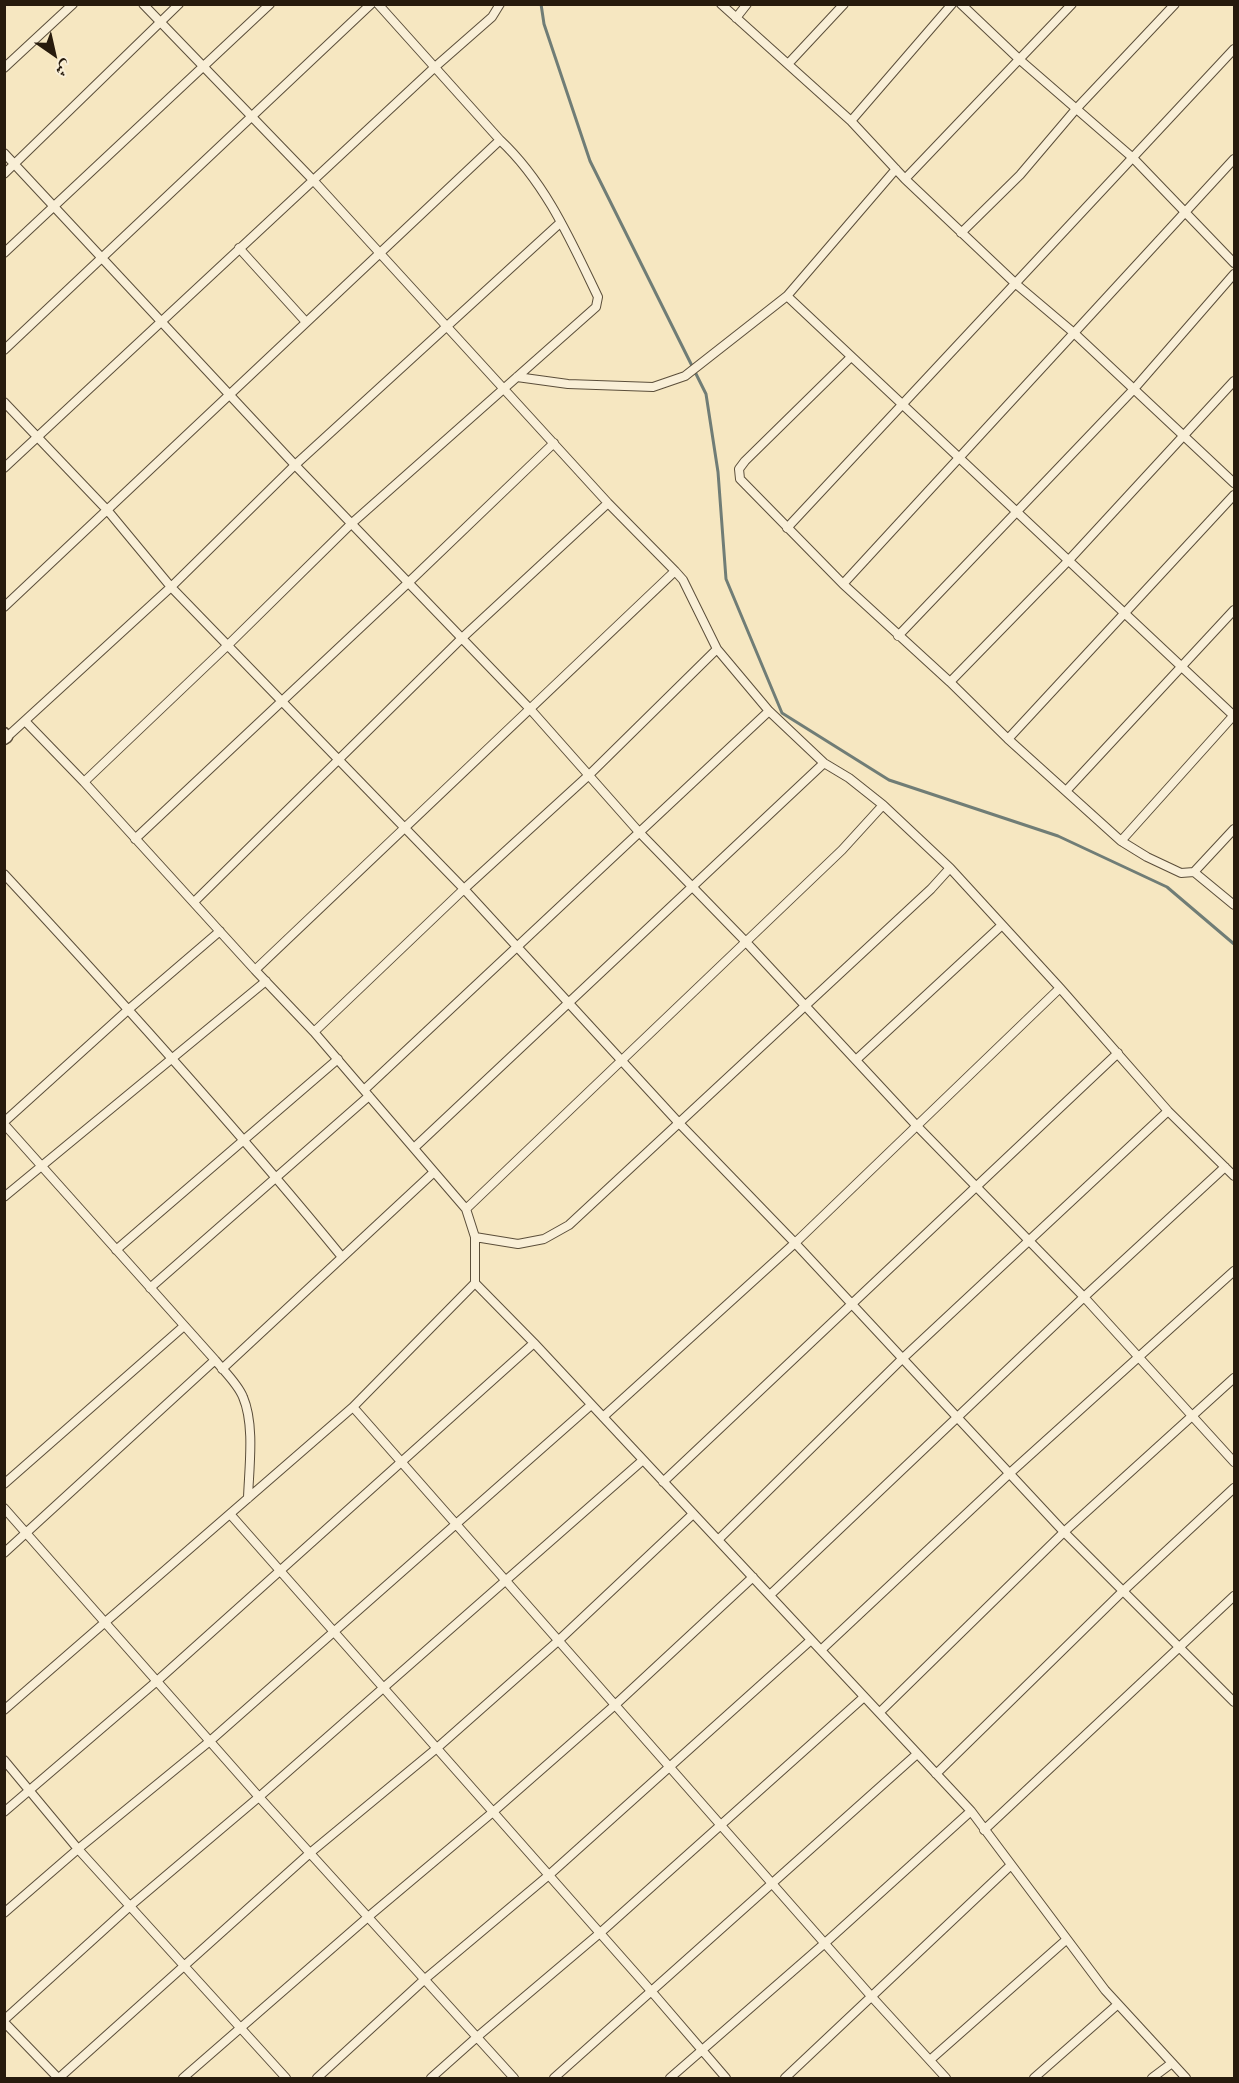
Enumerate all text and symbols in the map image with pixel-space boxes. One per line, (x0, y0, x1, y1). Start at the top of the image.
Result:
north arrow (24, 24, 84, 84)
text: ش (52, 56, 76, 82)

